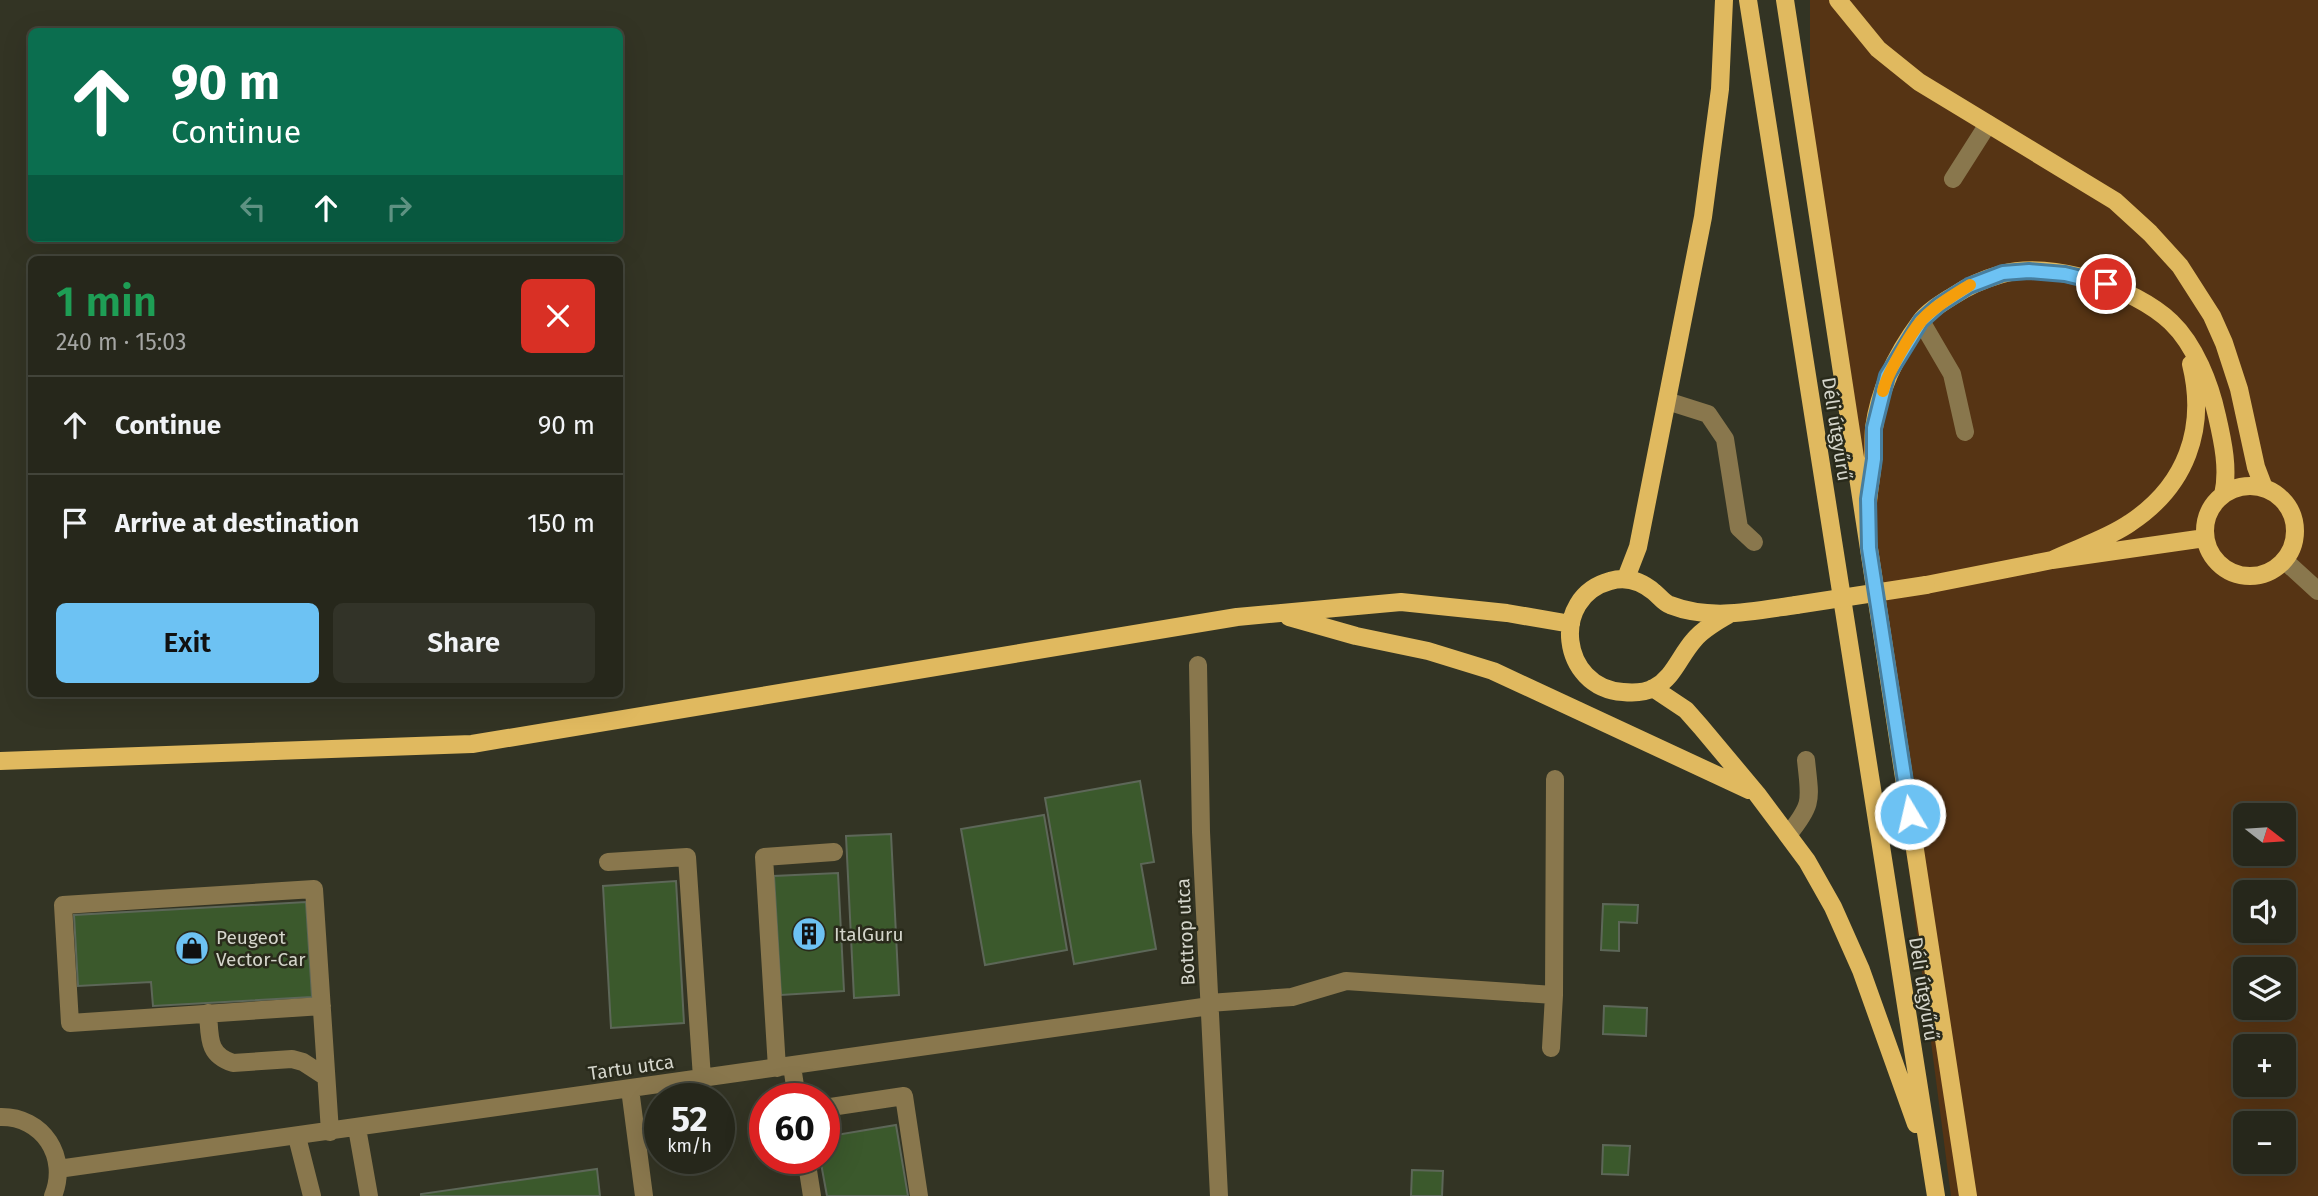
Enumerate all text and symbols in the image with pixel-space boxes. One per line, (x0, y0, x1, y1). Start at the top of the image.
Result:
text: 90 m (171, 53, 280, 112)
icon: ahead (56, 56, 147, 147)
text: Continue (171, 113, 301, 151)
icon: left (234, 189, 272, 227)
icon: ahead (307, 189, 345, 227)
icon: right (380, 189, 418, 227)
pin (2076, 254, 2136, 314)
icon: arrive (2087, 265, 2125, 303)
text: 1 min (56, 277, 157, 327)
button: close (521, 279, 595, 353)
text: 240 m · 15:03 (56, 328, 186, 356)
street label: Déli útgyűrű (1817, 375, 1856, 483)
icon: ahead (56, 406, 94, 444)
text: Continue (115, 410, 221, 441)
text: 90 m (538, 410, 595, 441)
icon: arrive (56, 504, 94, 542)
text: Arrive at destination (115, 508, 359, 539)
text: 150 m (527, 508, 595, 539)
button: Exit (56, 603, 319, 683)
button: Share (333, 603, 595, 683)
position arrow (1873, 777, 1947, 851)
north arrow (2233, 803, 2296, 866)
map controls (2233, 803, 2296, 1174)
street label: Bottrop utca (1171, 878, 1200, 986)
button: sound (2233, 880, 2296, 943)
building icon: ItalGuru (790, 915, 828, 953)
place label: ItalGuru (834, 923, 903, 946)
place label: Peugeot Vector-Car (216, 926, 306, 971)
shop icon: Peugeot Vector-Car (173, 929, 211, 967)
street label: Déli útgyűrű (1904, 935, 1943, 1043)
button: layers (2233, 957, 2296, 1020)
button: + (2233, 1034, 2296, 1097)
street label: Tartu utca (587, 1050, 675, 1085)
speed limit sign: 60 (749, 1083, 840, 1174)
text: 52 (671, 1098, 708, 1140)
button: − (2233, 1111, 2296, 1174)
text: km/h (667, 1135, 712, 1157)

